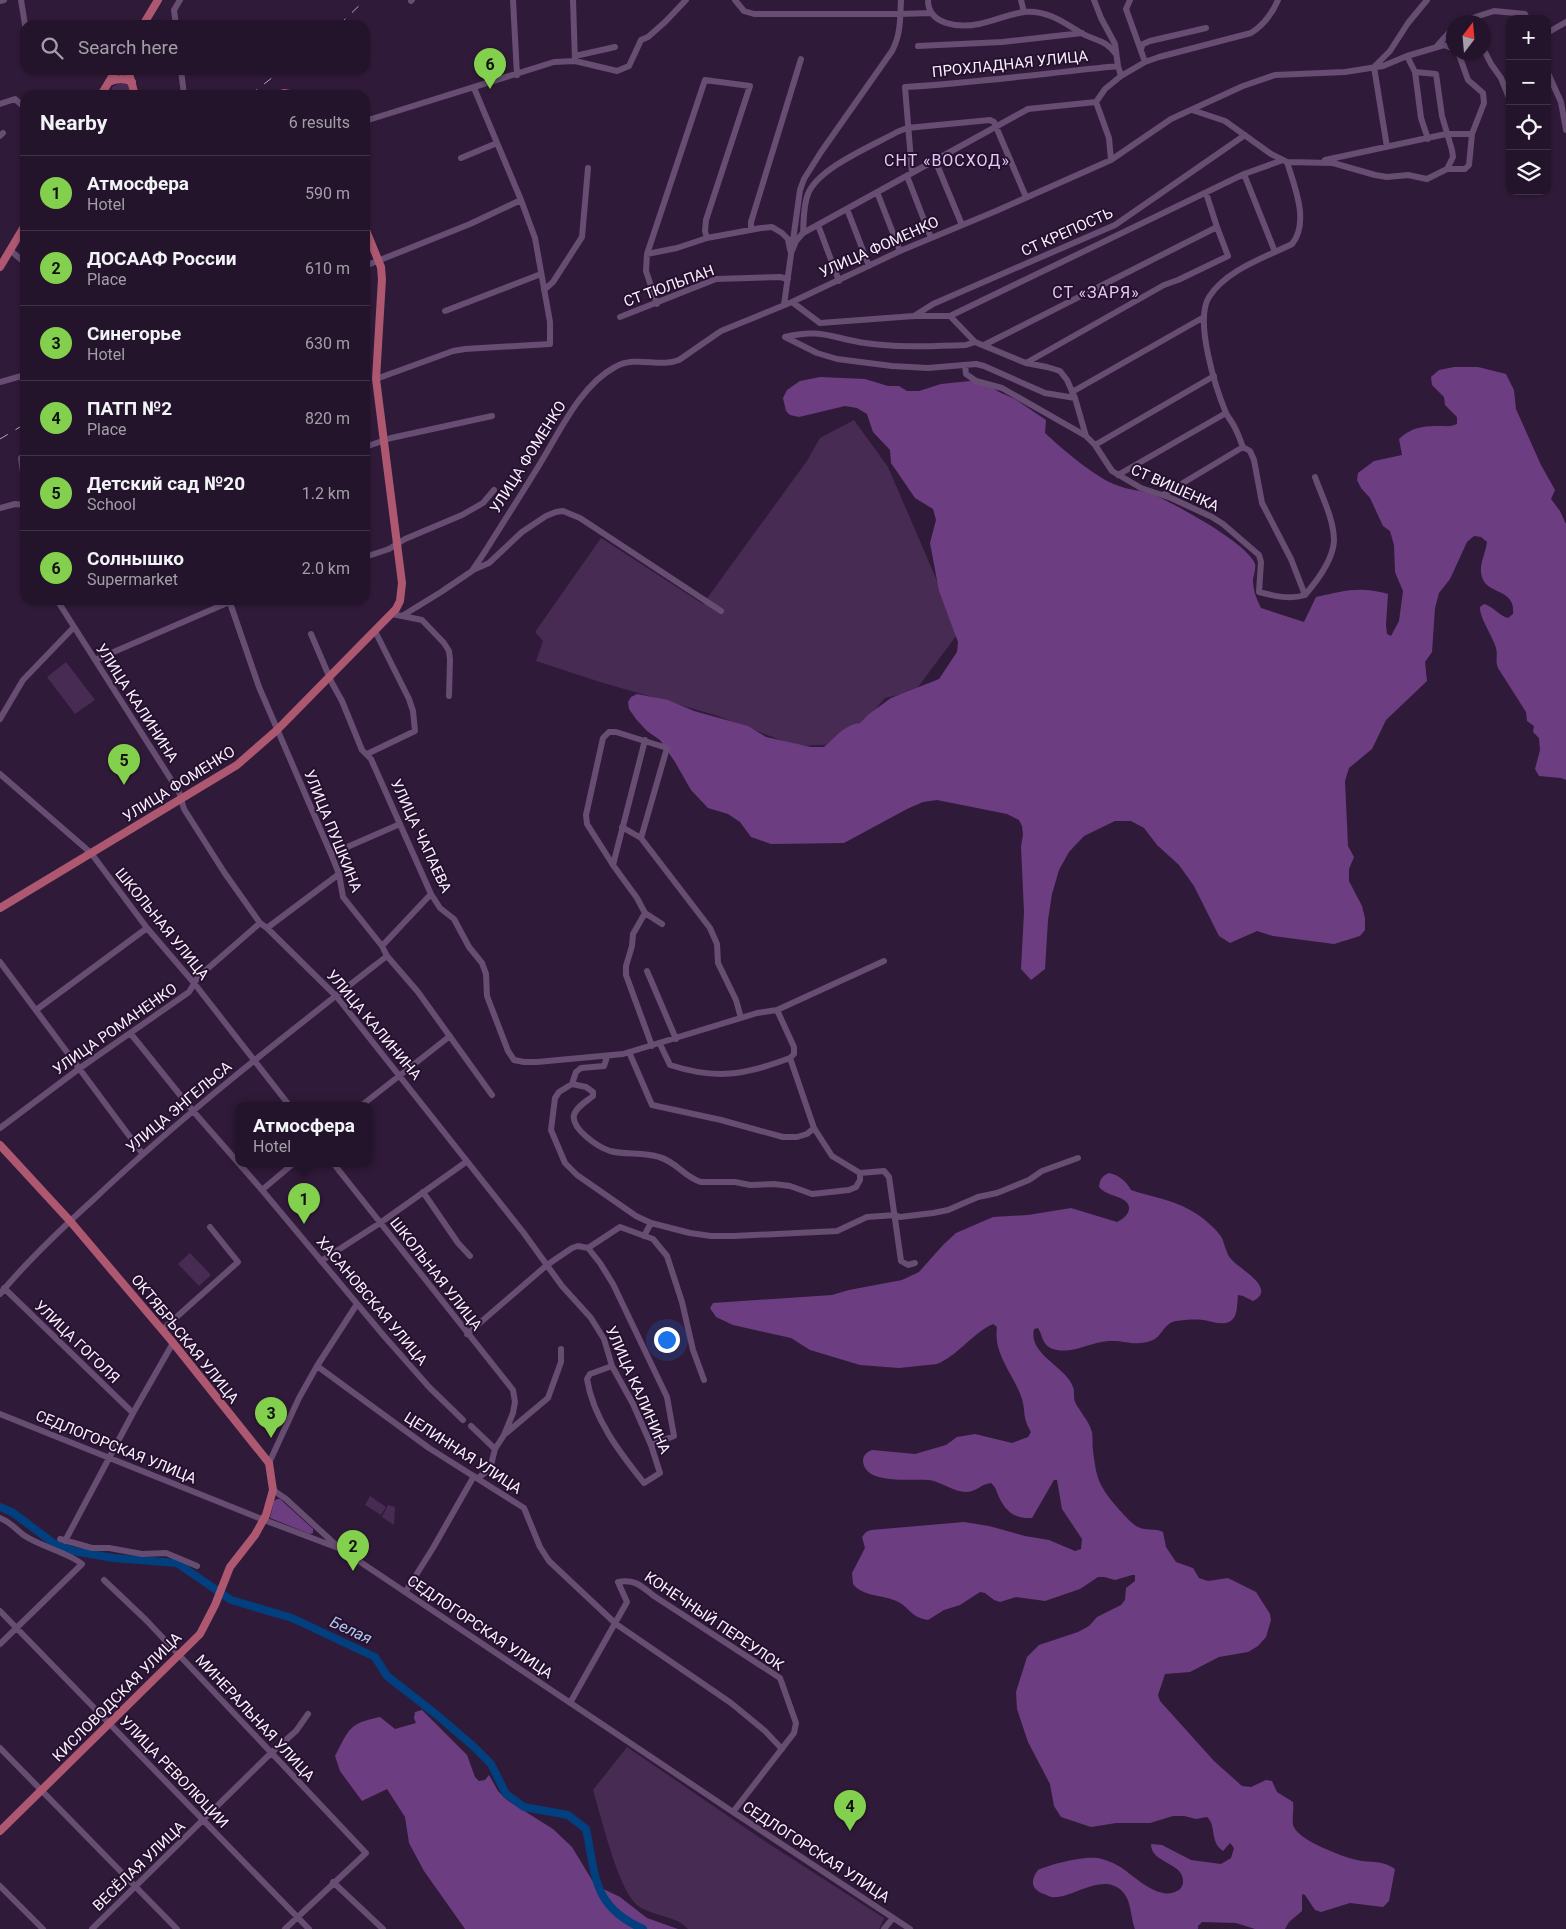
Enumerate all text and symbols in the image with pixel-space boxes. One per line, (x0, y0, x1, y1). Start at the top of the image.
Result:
north arrow (1446, 15, 1491, 60)
map controls (1506, 15, 1551, 195)
button: + (1506, 15, 1551, 60)
search box (20, 20, 370, 75)
icon: search (38, 34, 66, 62)
text: Search here (78, 36, 178, 59)
street label: ПРОХЛАДНАЯ УЛИЦА (931, 47, 1089, 81)
pin: 6 (474, 48, 506, 89)
button: − (1506, 60, 1551, 105)
button: locate (1506, 105, 1551, 150)
text: Nearby (40, 111, 107, 135)
text: 6 results (289, 113, 350, 132)
button: layers (1506, 150, 1551, 195)
district label: СНТ «ВОСХОД» (884, 151, 1010, 170)
text: Атмосфера (87, 172, 189, 195)
text: 1 (51, 184, 61, 203)
text: 590 m (305, 184, 350, 203)
text: Hotel (87, 195, 125, 214)
street label: СТ КРЕПОСТЬ (1018, 204, 1116, 260)
street label: УЛИЦА ФОМЕНКО (816, 213, 942, 281)
text: ДОСААФ России (87, 247, 236, 270)
text: 2 (51, 259, 61, 278)
text: 610 m (305, 259, 350, 278)
street label: СТ ТЮЛЬПАН (621, 261, 717, 311)
text: Place (87, 270, 127, 289)
district label: СТ «ЗАРЯ» (1052, 283, 1140, 302)
text: Синегорье (87, 322, 181, 345)
text: 3 (51, 334, 61, 353)
text: 630 m (305, 334, 350, 353)
text: Hotel (87, 345, 125, 364)
text: ПАТП №2 (87, 397, 172, 420)
street label: УЛИЦА ФОМЕНКО (486, 398, 570, 516)
text: 4 (51, 409, 61, 428)
text: 820 m (305, 409, 350, 428)
text: Place (87, 420, 127, 439)
street label: СТ ВИШЕНКА (1128, 461, 1222, 516)
text: Детский сад №20 (87, 472, 245, 495)
text: 5 (51, 484, 61, 503)
text: 1.2 km (302, 484, 350, 503)
text: School (87, 495, 136, 514)
text: Солнышко (87, 547, 184, 570)
text: 6 (51, 559, 61, 578)
text: 2.0 km (302, 559, 350, 578)
text: Supermarket (87, 570, 178, 589)
street label: УЛИЦА КАЛИНИНА (92, 640, 182, 766)
street label: УЛИЦА ФОМЕНКО (120, 742, 238, 826)
pin: 5 (108, 744, 140, 785)
street label: УЛИЦА ПУШКИНА (300, 767, 366, 895)
street label: УЛИЦА ЧАПАЕВА (387, 776, 455, 896)
street label: ШКОЛЬНАЯ УЛИЦА (111, 864, 213, 984)
street label: УЛИЦА КАЛИНИНА (323, 966, 425, 1084)
street label: УЛИЦА РОМАНЕНКО (49, 979, 181, 1079)
street label: УЛИЦА ЭНГЕЛЬСА (123, 1057, 236, 1156)
popup (235, 1102, 373, 1167)
text: Атмосфера (253, 1114, 355, 1137)
text: Hotel (253, 1137, 291, 1156)
pin: 1 (288, 1183, 320, 1224)
street label: ШКОЛЬНАЯ УЛИЦА (386, 1214, 486, 1334)
street label: ХАСАНОВСКАЯ УЛИЦА (313, 1233, 431, 1369)
street label: ОКТЯБРЬСКАЯ УЛИЦА (128, 1271, 243, 1407)
street label: УЛИЦА ГОГОЛЯ (31, 1297, 123, 1387)
street label: УЛИЦА КАЛИНИНА (602, 1323, 674, 1457)
your location (654, 1327, 680, 1353)
pin: 3 (255, 1397, 287, 1438)
street label: СЕДЛОГОРСКАЯ УЛИЦА (33, 1406, 199, 1488)
street label: ЦЕЛИННАЯ УЛИЦА (401, 1408, 525, 1498)
pin: 2 (337, 1530, 369, 1571)
street label: КОНЕЧНЫЙ ПЕРЕУЛОК (641, 1568, 787, 1675)
street label: СЕДЛОГОРСКАЯ УЛИЦА (404, 1571, 556, 1683)
water label: Белая (327, 1612, 375, 1648)
street label: КИСЛОВОДСКАЯ УЛИЦА (49, 1629, 185, 1765)
street label: МИНЕРАЛЬНАЯ УЛИЦА (192, 1651, 319, 1785)
street label: УЛИЦА РЕВОЛЮЦИИ (116, 1712, 232, 1832)
pin: 4 (834, 1790, 866, 1831)
street label: СЕДЛОГОРСКАЯ УЛИЦА (739, 1798, 893, 1906)
street label: ВЕСЁЛАЯ УЛИЦА (89, 1817, 189, 1915)

